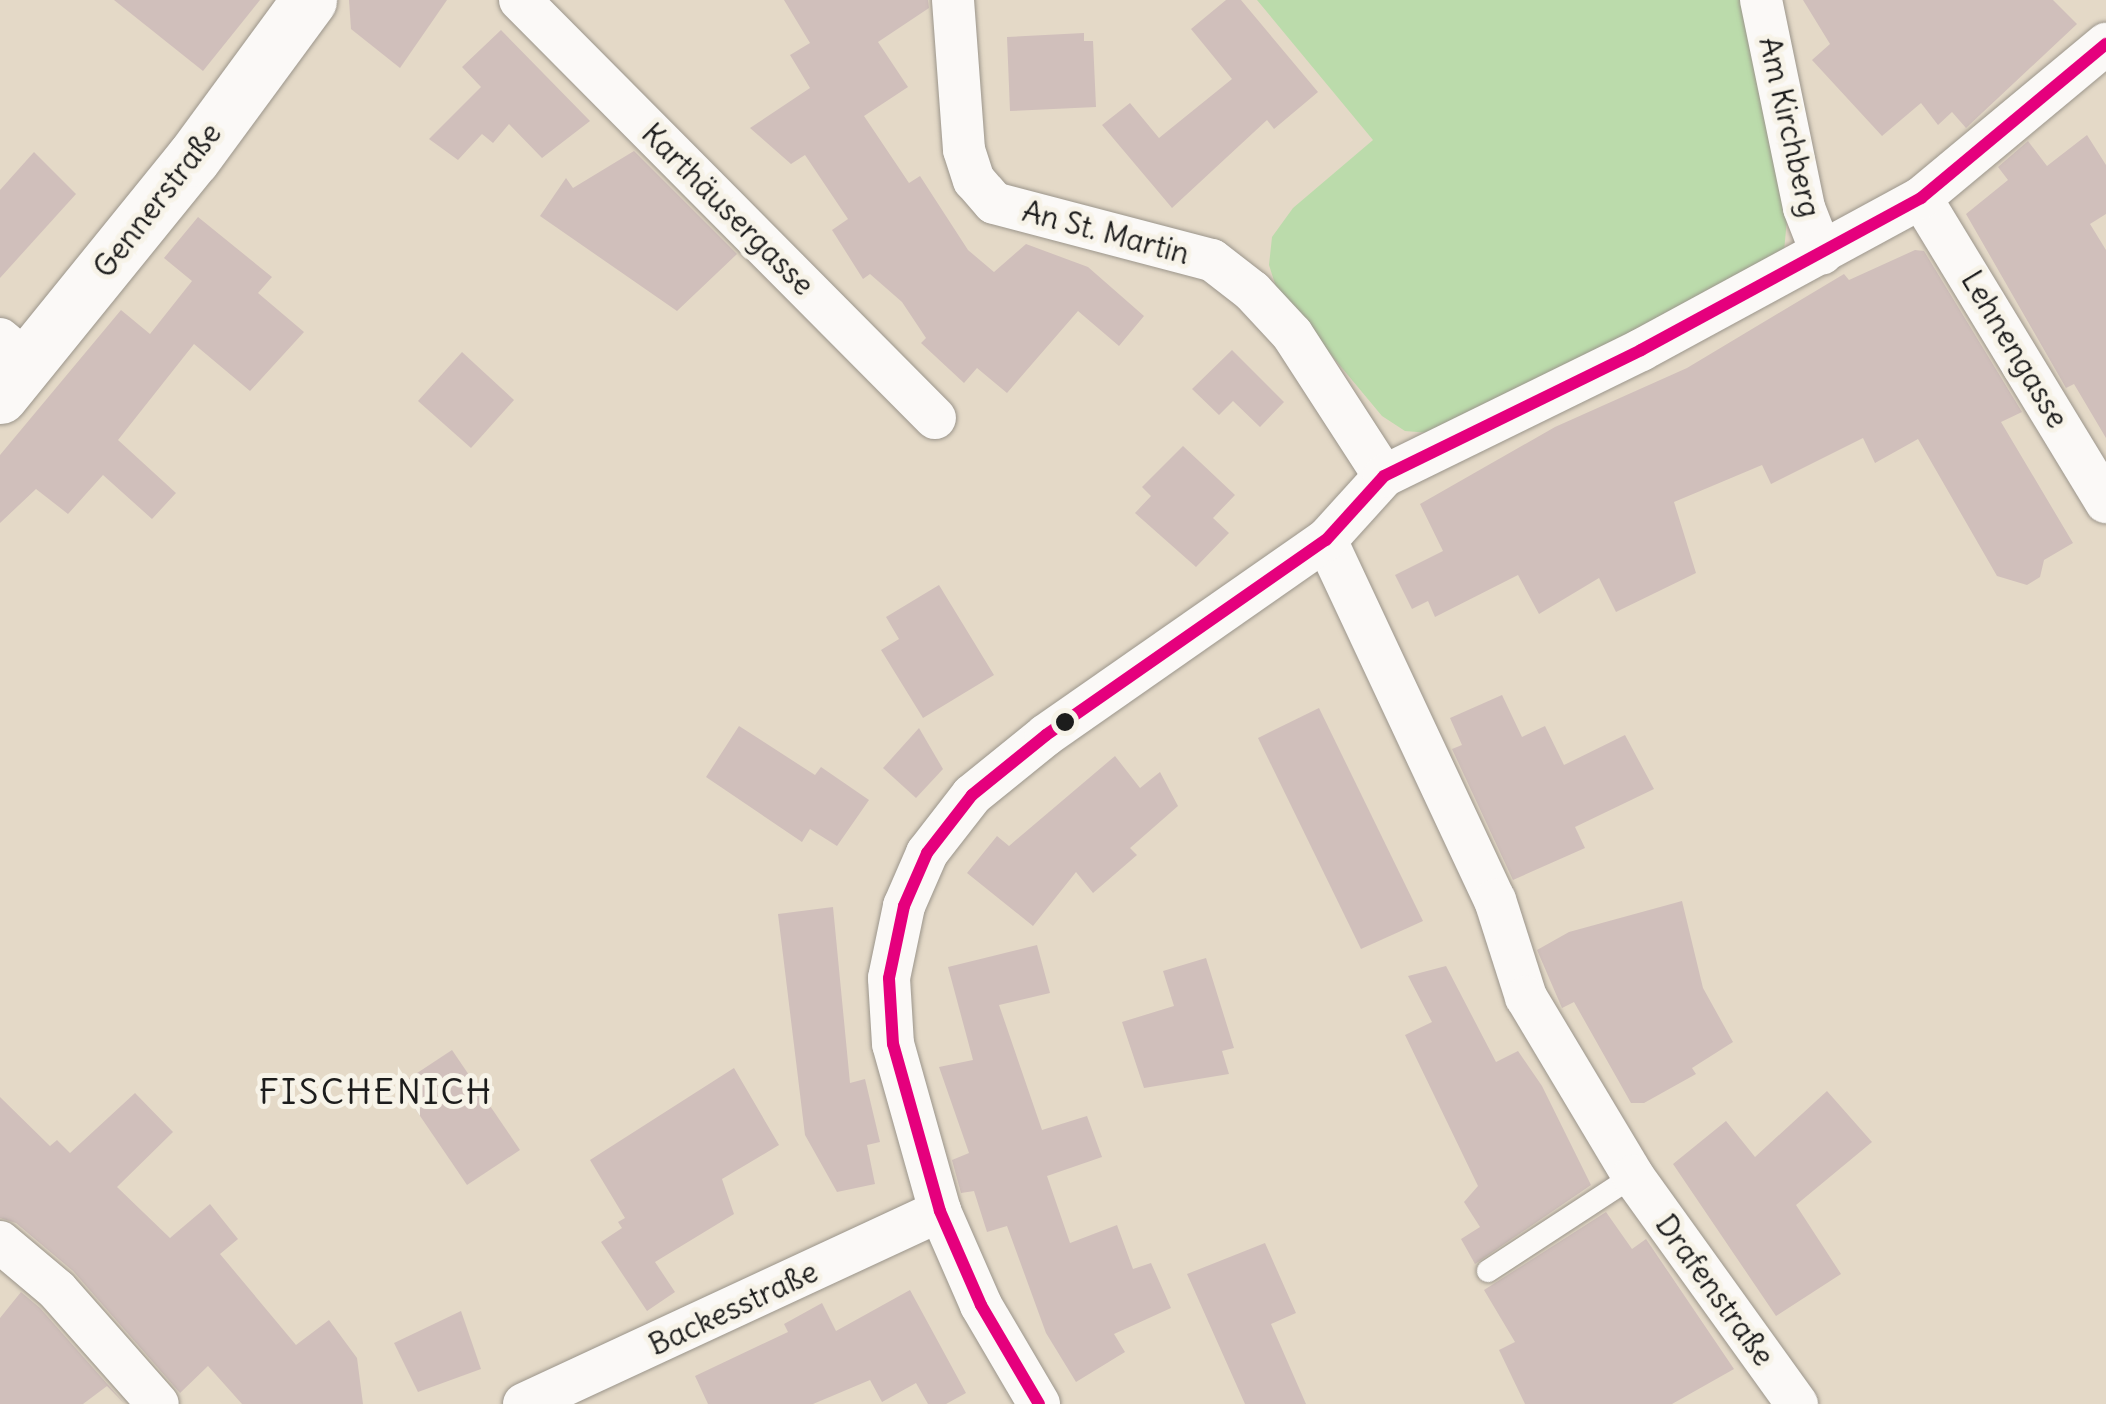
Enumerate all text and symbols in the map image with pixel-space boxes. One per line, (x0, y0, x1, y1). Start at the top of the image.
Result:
street label: Am Kirchberg (1752, 33, 1828, 221)
street label: Karthäusergasse (634, 115, 822, 303)
street label: Gennerstraße (85, 116, 229, 284)
street label: An St. Martin (1019, 192, 1193, 272)
street label: Lehnengasse (1954, 264, 2076, 434)
unlabelled marker (1055, 712, 1075, 732)
district label: FISCHENICH (259, 1070, 493, 1112)
street label: Drafenstraße (1648, 1207, 1782, 1373)
street label: Backesstraße (643, 1253, 823, 1363)

